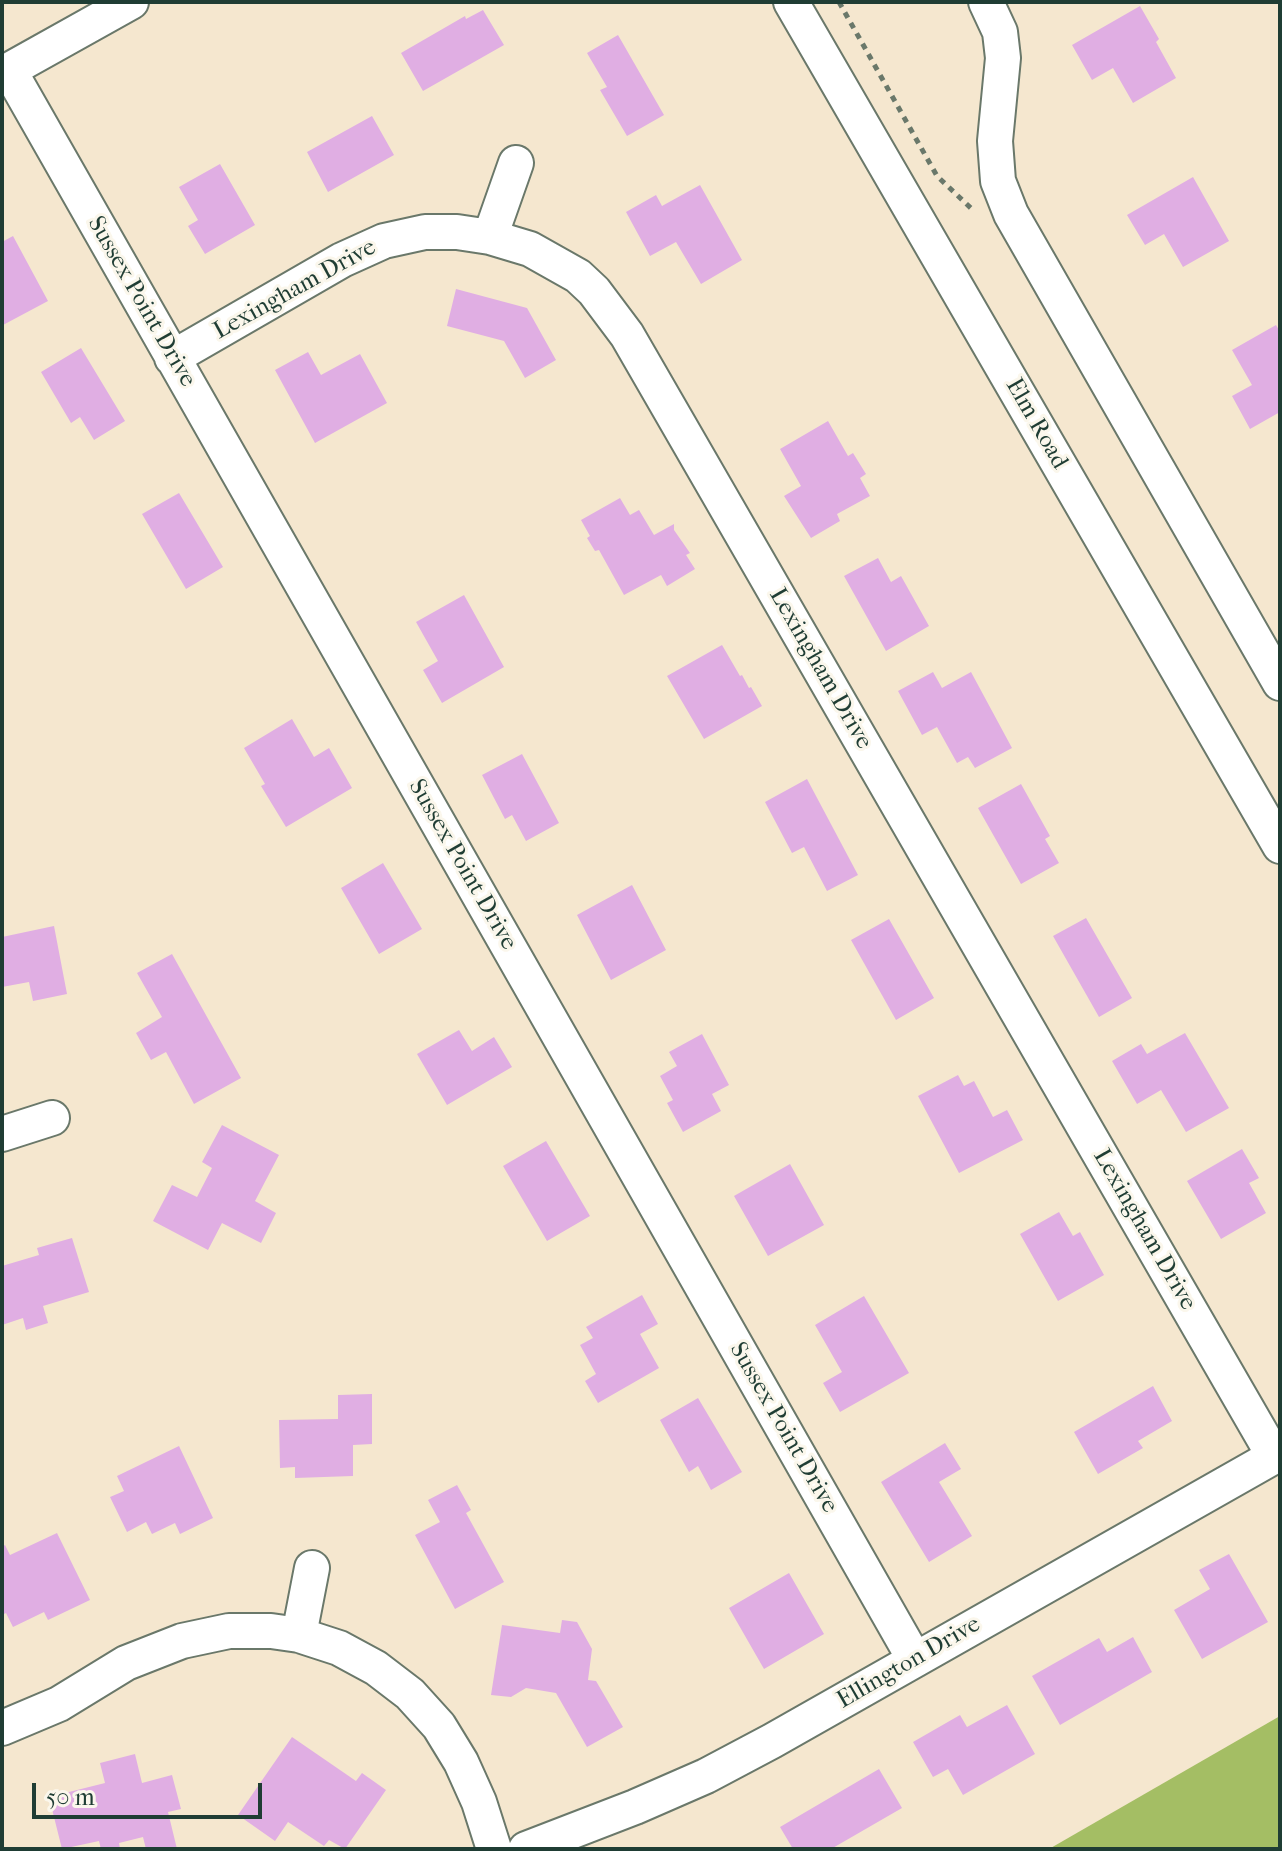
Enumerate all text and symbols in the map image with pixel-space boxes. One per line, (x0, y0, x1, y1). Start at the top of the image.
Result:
street label: Sussex Point Drive (81, 212, 201, 392)
street label: Lexingham Drive (209, 234, 381, 346)
street label: Elm Road (999, 374, 1073, 474)
street label: Lexingham Drive (762, 583, 878, 755)
street label: Sussex Point Drive (402, 775, 522, 955)
street label: Lexingham Drive (1086, 1144, 1202, 1316)
street label: Sussex Point Drive (723, 1338, 843, 1518)
street label: Ellington Drive (832, 1610, 986, 1716)
scale bar (36, 1767, 266, 1817)
text: 50 m (46, 1783, 95, 1811)

